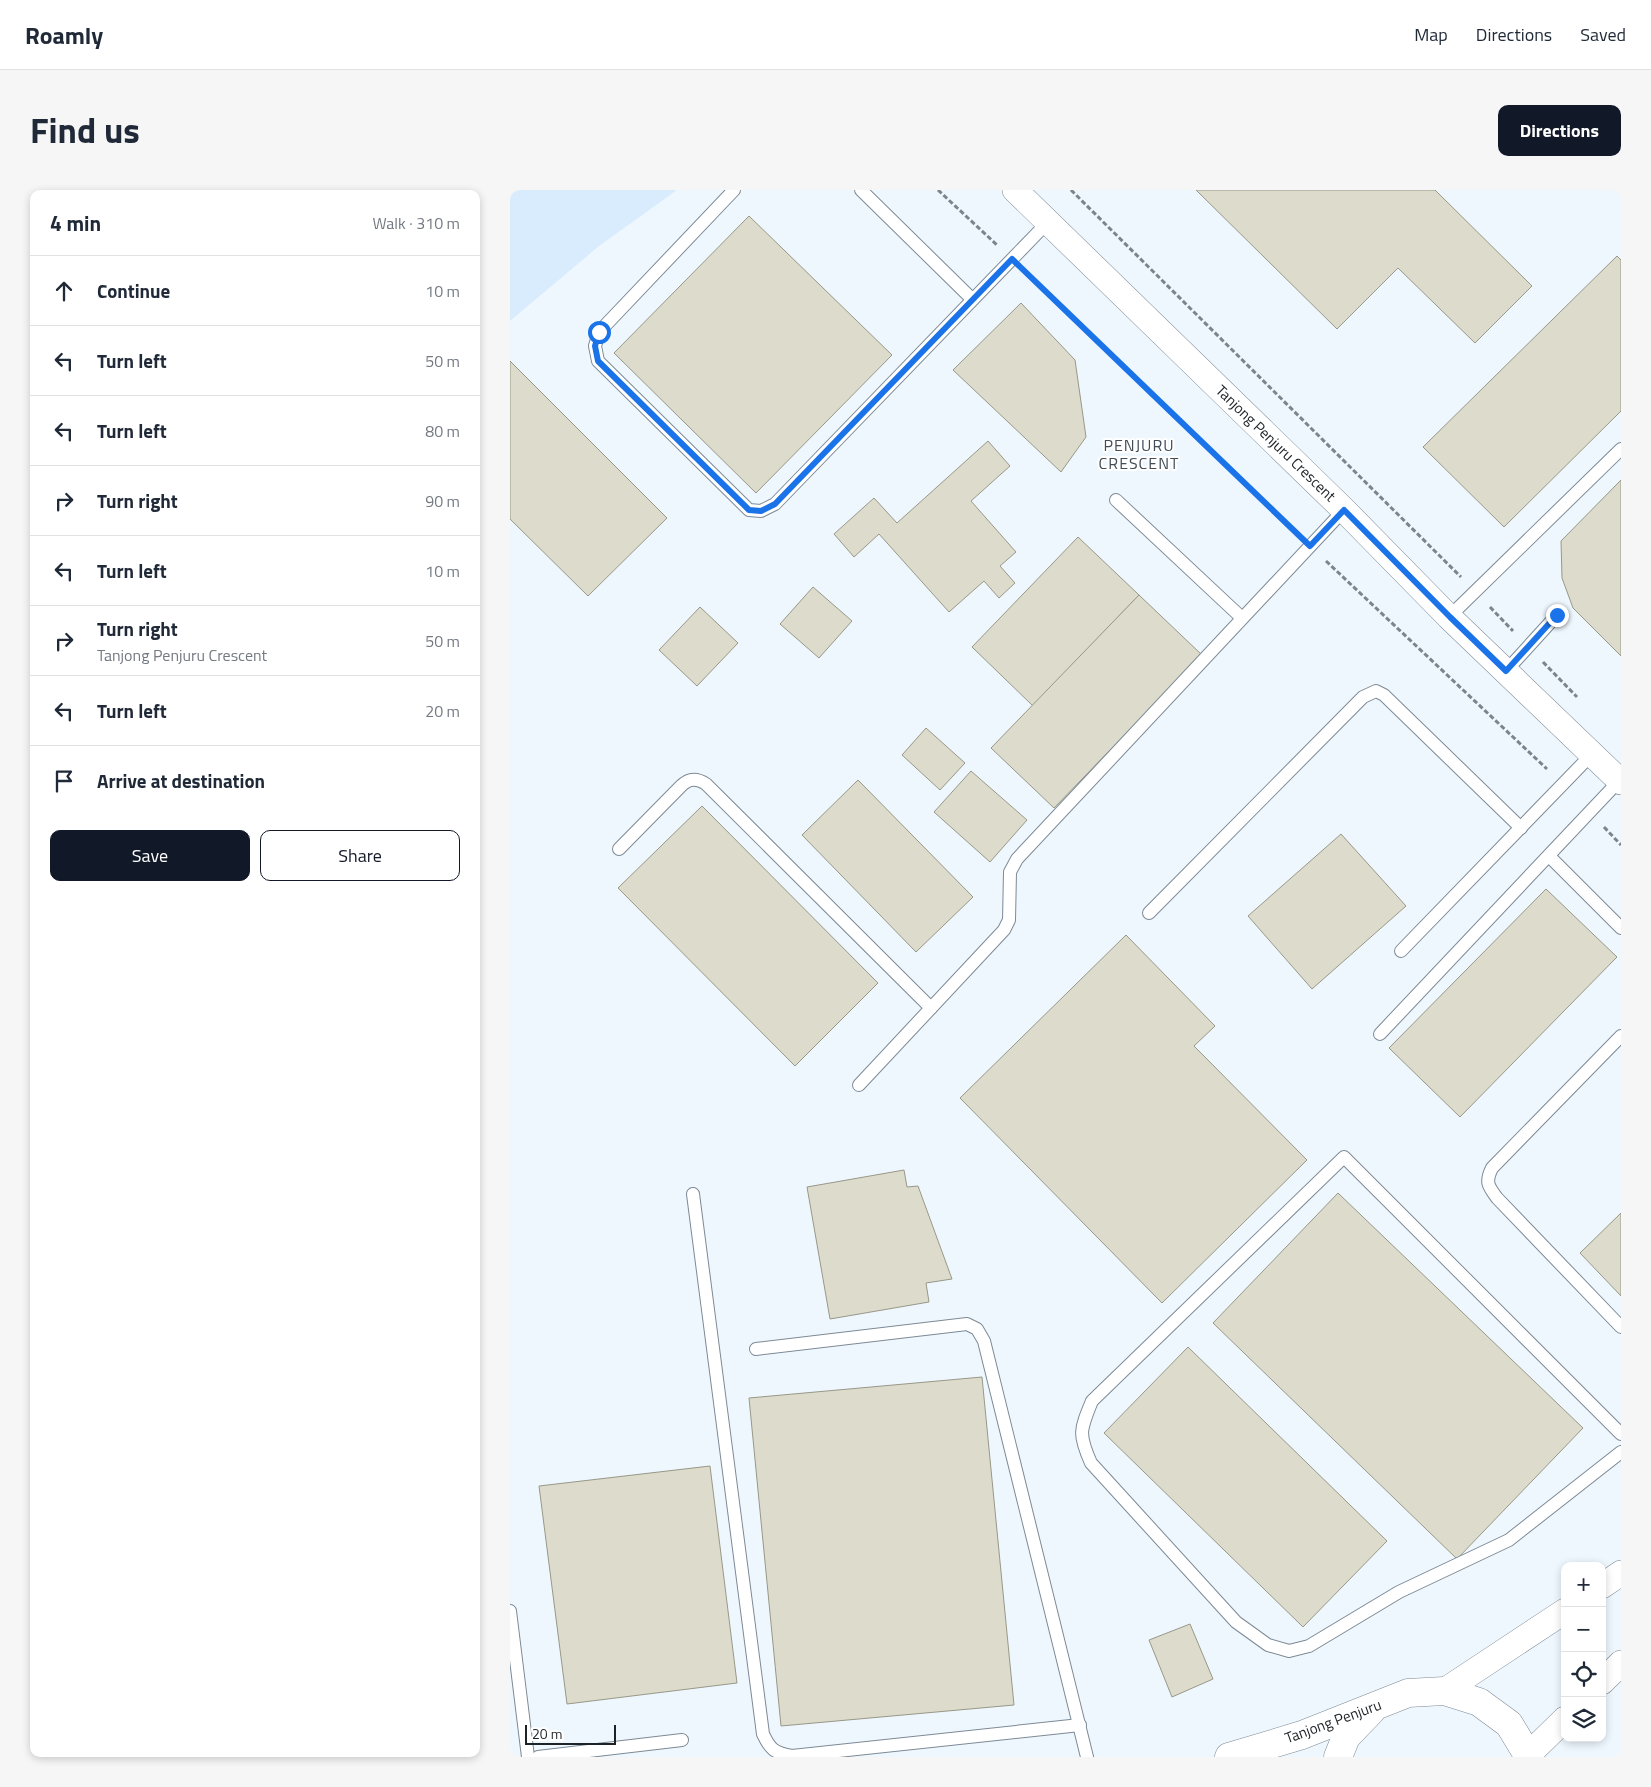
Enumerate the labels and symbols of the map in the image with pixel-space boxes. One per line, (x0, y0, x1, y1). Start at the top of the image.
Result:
route start (588, 321, 611, 344)
street label: Tanjong Penjuru Crescent (1211, 379, 1342, 507)
district label: PENJURU CRESCENT (1099, 433, 1179, 475)
route end (1546, 604, 1569, 627)
street label: Tanjong Penjuru (1281, 1693, 1385, 1749)
scale bar (525, 1722, 616, 1745)

